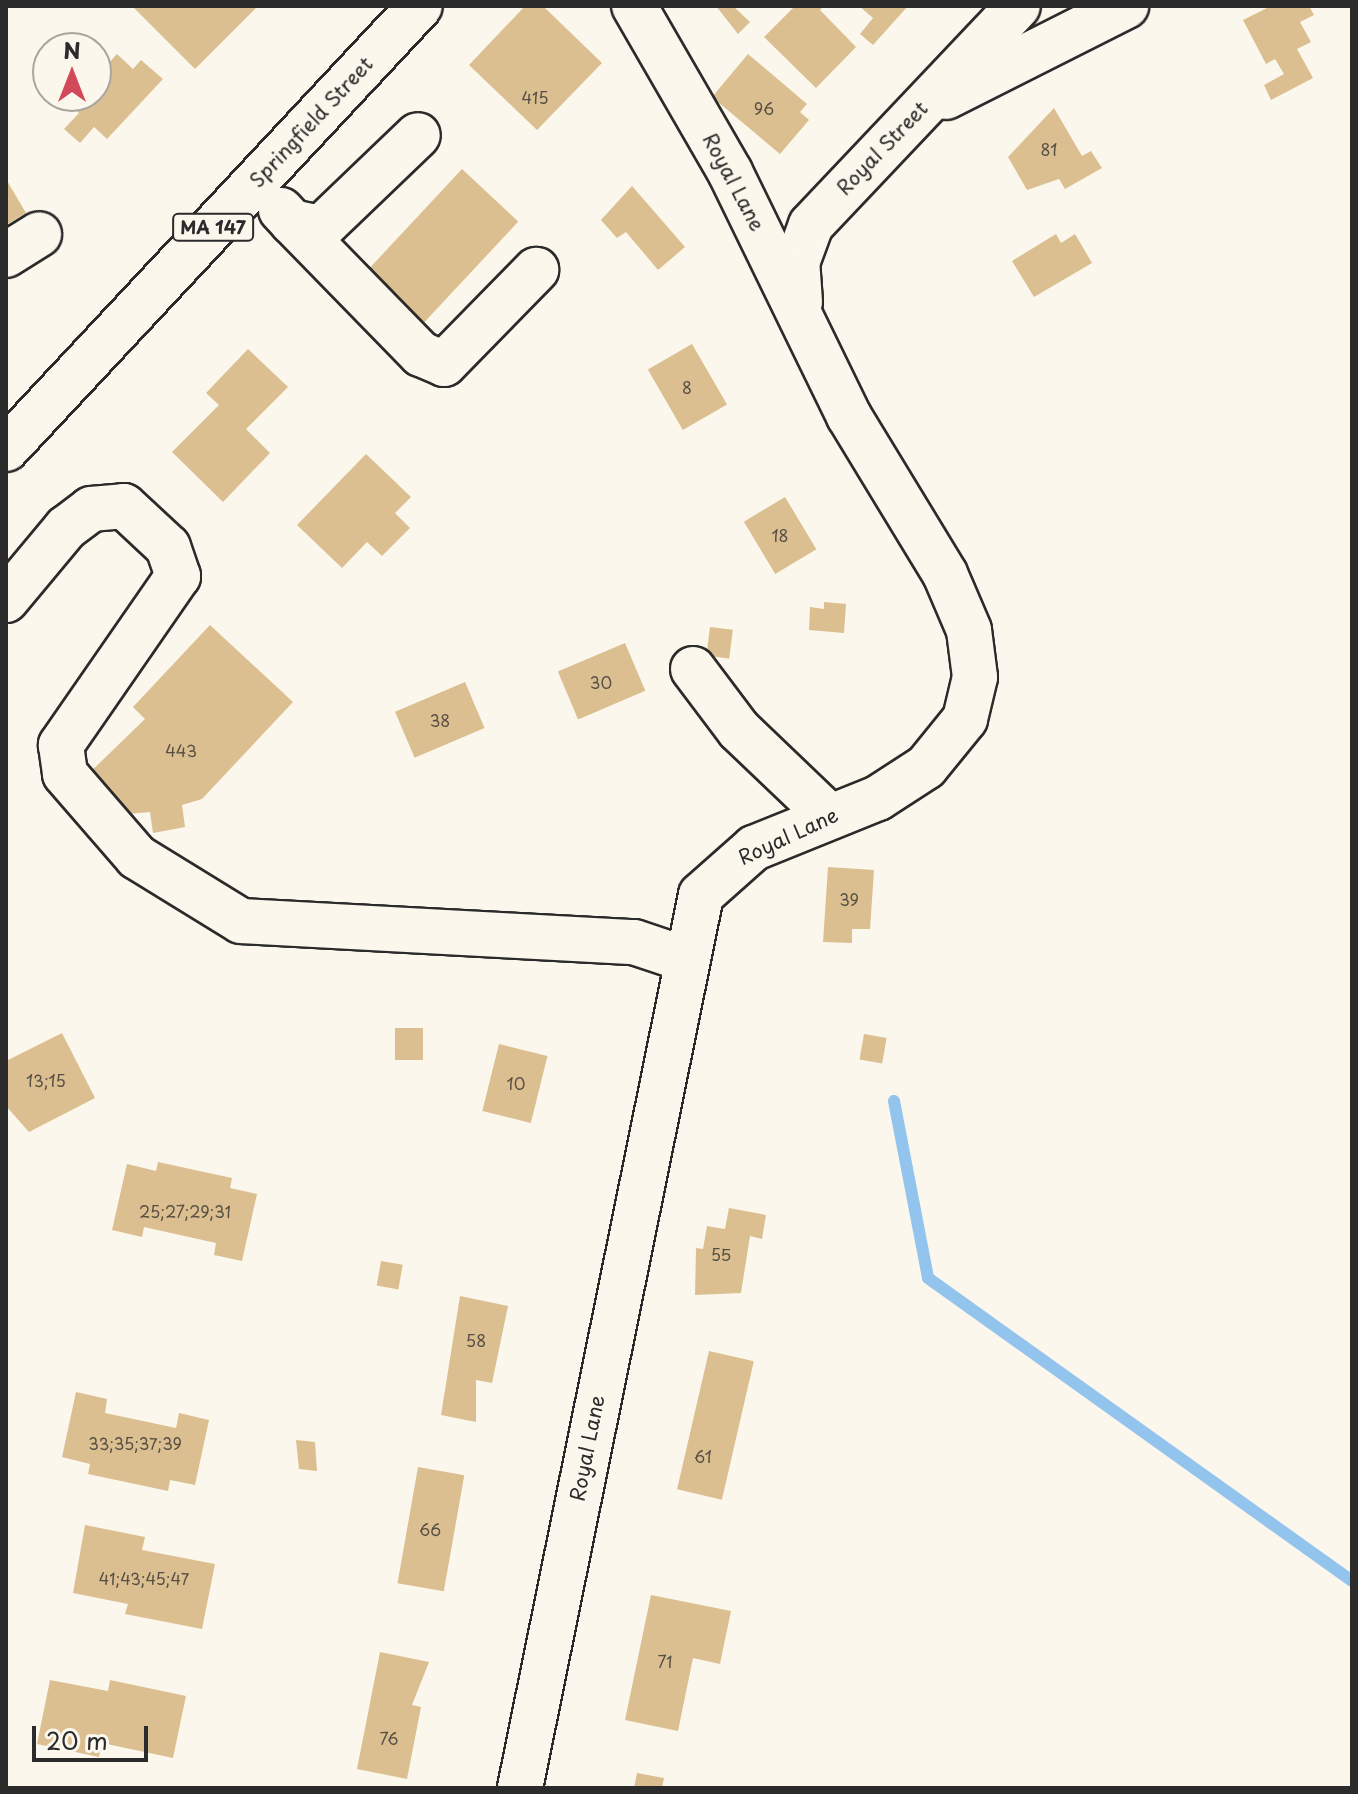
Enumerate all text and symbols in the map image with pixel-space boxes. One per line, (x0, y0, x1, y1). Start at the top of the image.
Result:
north arrow (32, 32, 112, 112)
text: N (63, 33, 81, 66)
street label: Springfield Street (245, 52, 377, 192)
house number: 415 (521, 87, 549, 107)
street label: Royal Street (832, 96, 932, 200)
house number: 96 (754, 98, 774, 118)
street label: Royal Lane (698, 129, 770, 235)
house number: 81 (1040, 139, 1058, 159)
road number: MA 147 (171, 213, 255, 241)
house number: 8 (682, 377, 692, 397)
house number: 18 (771, 525, 789, 545)
house number: 30 (590, 672, 612, 692)
house number: 38 (430, 710, 450, 730)
house number: 443 (165, 740, 197, 760)
street label: Royal Lane (734, 802, 842, 870)
house number: 39 (839, 889, 859, 909)
house number: 13;15 (26, 1070, 66, 1090)
house number: 10 (507, 1073, 525, 1093)
house number: 25;27;29;31 (139, 1201, 231, 1221)
house number: 55 (711, 1244, 731, 1264)
house number: 58 (466, 1330, 486, 1350)
street label: Royal Lane (565, 1393, 609, 1503)
house number: 33;35;37;39 (88, 1433, 182, 1453)
house number: 61 (694, 1446, 712, 1466)
house number: 66 (419, 1519, 441, 1539)
house number: 41;43;45;47 (99, 1568, 189, 1588)
house number: 71 (658, 1651, 672, 1671)
scale bar (36, 1710, 152, 1760)
text: 20 m (46, 1722, 108, 1758)
house number: 76 (379, 1728, 399, 1748)

